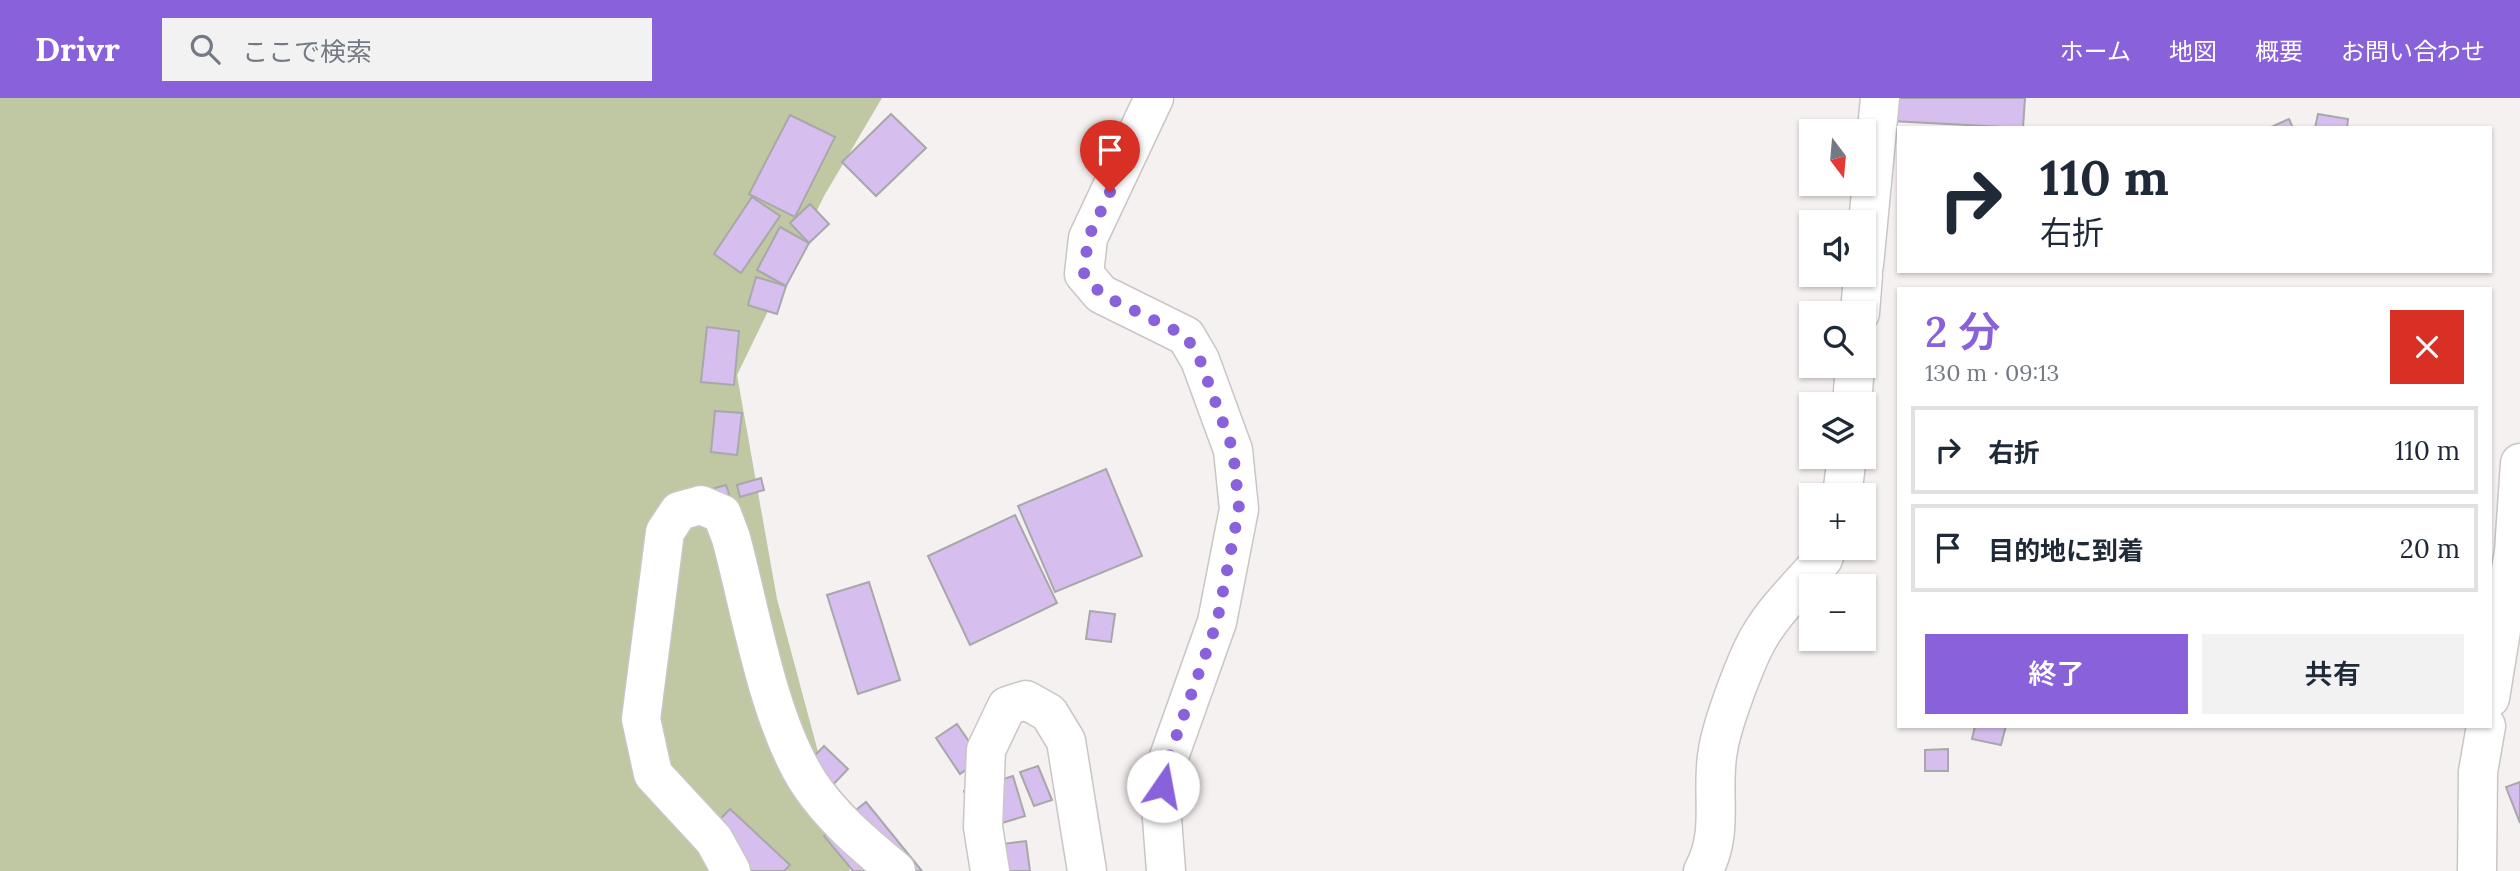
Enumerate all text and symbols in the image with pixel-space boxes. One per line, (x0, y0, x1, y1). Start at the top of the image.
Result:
search box (162, 18, 652, 81)
text: Drivr (35, 28, 120, 70)
icon: search (186, 30, 224, 68)
text: ここで検索 (242, 35, 372, 68)
text: ホーム (2060, 36, 2131, 67)
text: 地図 (2169, 36, 2217, 67)
text: 概要 (2255, 36, 2303, 67)
text: お問い合わせ (2341, 36, 2485, 67)
north arrow (1799, 119, 1876, 196)
map controls (1799, 119, 1876, 651)
pin (1080, 120, 1140, 192)
icon: arrive (1091, 131, 1129, 169)
text: 110 m (2040, 146, 2169, 208)
icon: right (1925, 154, 2016, 245)
button: sound (1799, 210, 1876, 287)
text: 右折 (2040, 212, 2104, 253)
button: search (1799, 301, 1876, 378)
text: 2 分 (1925, 305, 2000, 359)
button: close (2390, 310, 2464, 384)
text: 130 m · 09:13 (1925, 358, 2059, 387)
button: layers (1799, 392, 1876, 469)
icon: right (1929, 431, 1967, 469)
text: 110 m (2395, 434, 2460, 467)
text: 右折 (1988, 436, 2040, 469)
button: + (1799, 483, 1876, 560)
icon: arrive (1929, 529, 1967, 567)
text: 20 m (2400, 532, 2460, 565)
text: 目的地に到着 (1988, 534, 2144, 567)
button: − (1799, 574, 1876, 651)
button: 終了 (1925, 634, 2188, 714)
button: 共有 (2202, 634, 2464, 714)
position arrow (1126, 749, 1200, 823)

